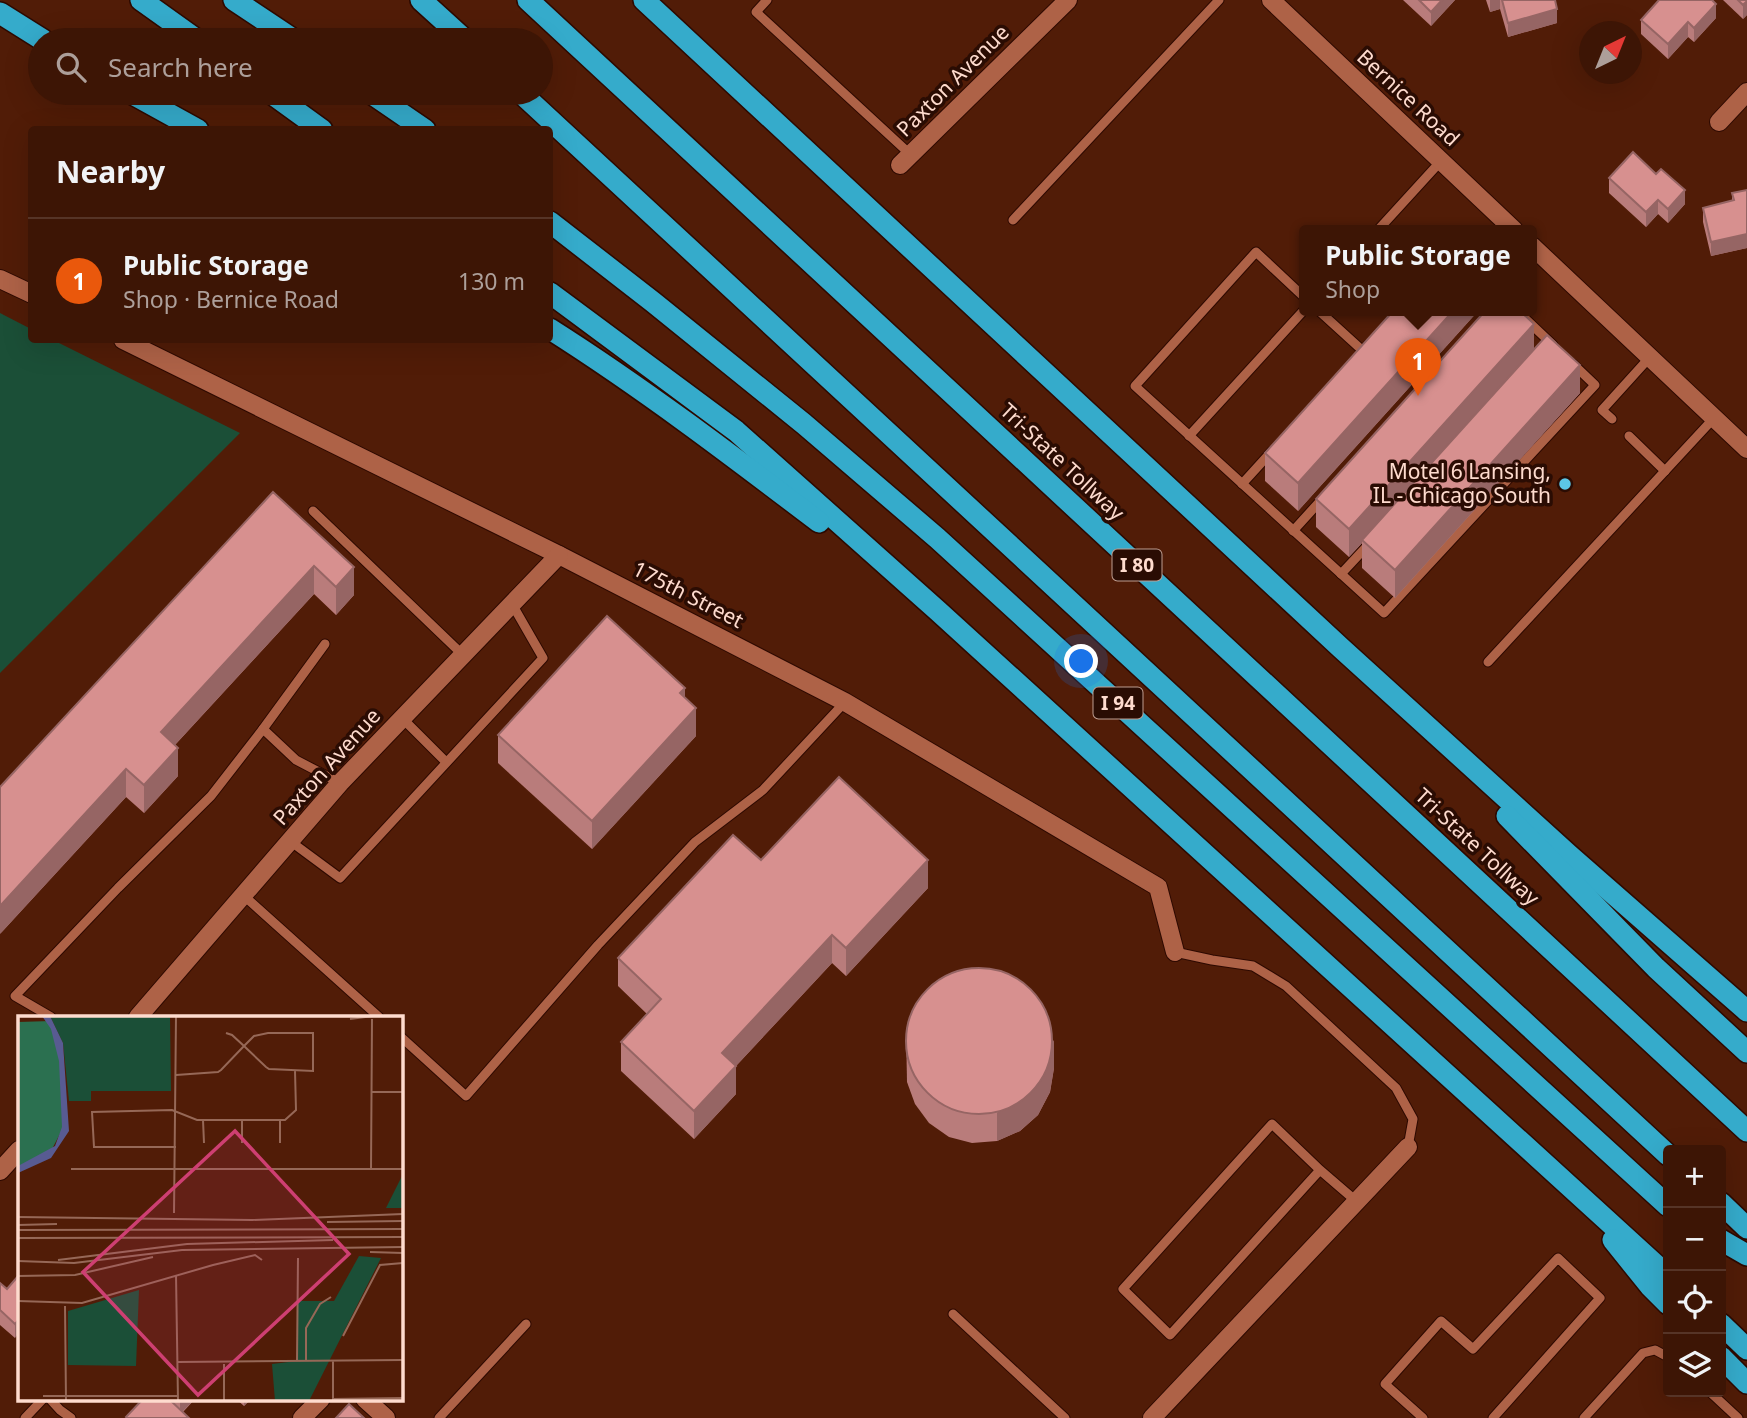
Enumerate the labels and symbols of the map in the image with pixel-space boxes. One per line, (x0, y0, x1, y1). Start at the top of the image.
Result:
street label: Paxton Avenue (890, 18, 1015, 143)
north arrow (1579, 21, 1642, 84)
street label: Bernice Road (1351, 43, 1466, 152)
pin: 1 (1395, 338, 1441, 396)
street label: Tri-State Tollway (995, 396, 1131, 526)
place label: Motel 6 Lansing, IL - Chicago South (1373, 457, 1551, 509)
marker: Motel 6 Lansing, IL - Chicago South (1557, 476, 1573, 492)
road number: I 80 (1112, 550, 1162, 580)
street label: 175th Street (628, 554, 749, 634)
your location (1064, 644, 1098, 678)
road number: I 94 (1094, 688, 1142, 718)
street label: Paxton Avenue (266, 702, 386, 831)
street label: Tri-State Tollway (1410, 781, 1546, 911)
inset map (18, 1016, 402, 1400)

